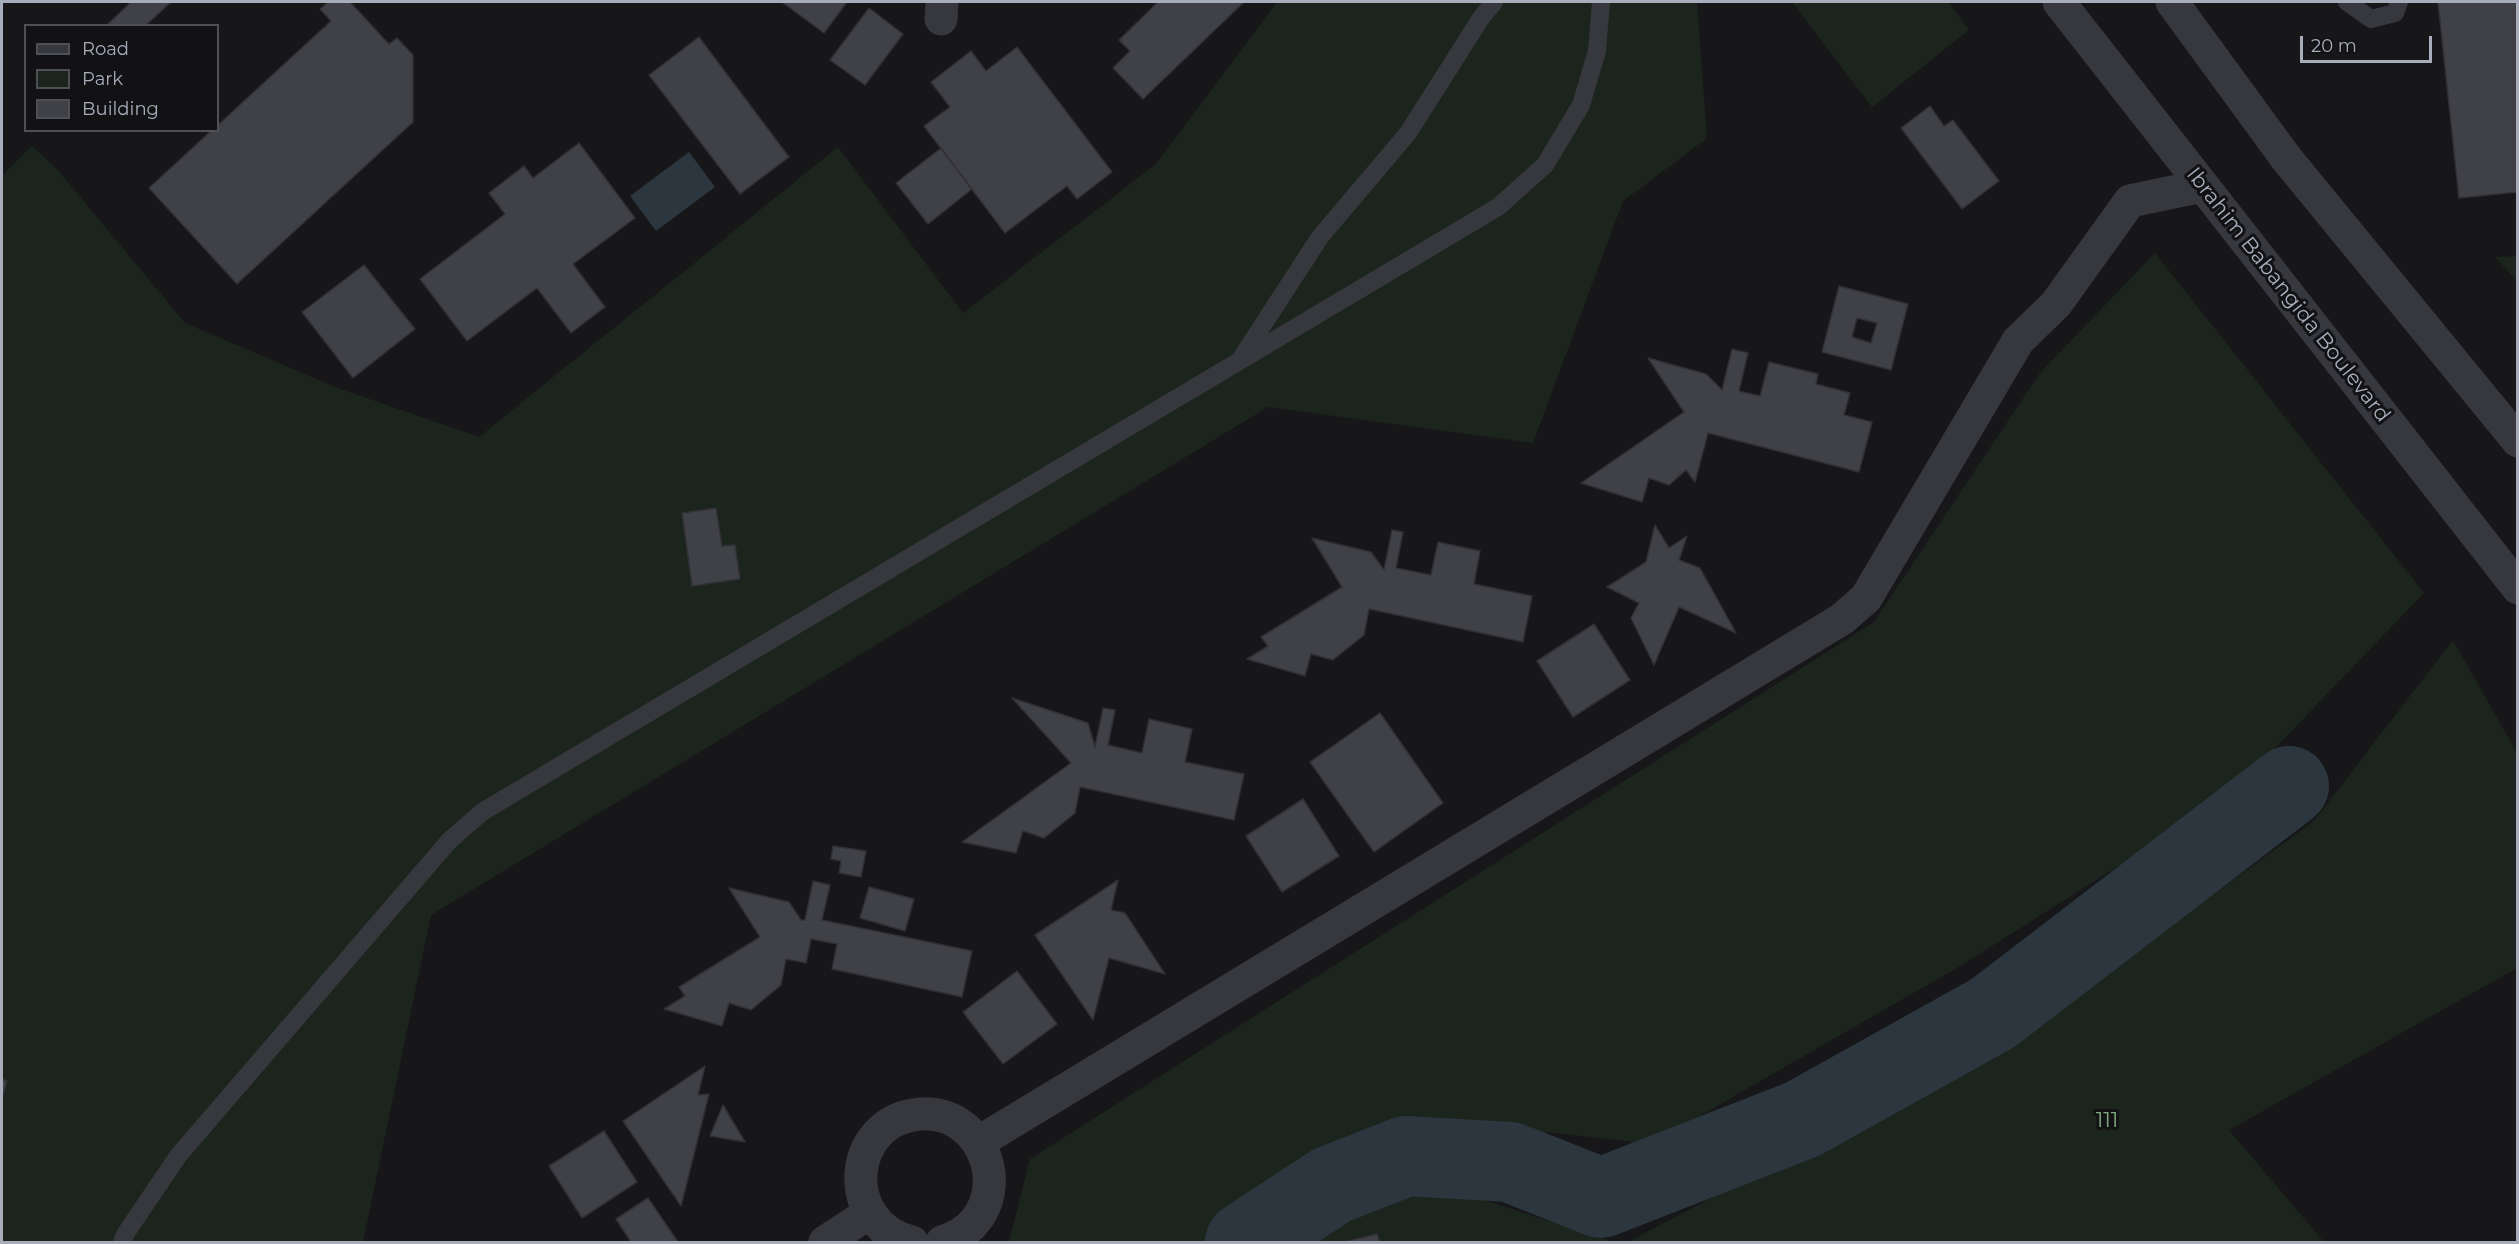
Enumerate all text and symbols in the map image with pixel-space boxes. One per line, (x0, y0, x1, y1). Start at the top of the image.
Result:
legend (24, 24, 219, 132)
scale bar (2303, 24, 2435, 62)
text: 20 m (2311, 35, 2357, 57)
text: Road (82, 38, 129, 60)
text: Park (82, 68, 123, 90)
text: Building (82, 98, 159, 120)
street label: Ibrahim Babangida Boulevard (2181, 163, 2395, 427)
park label: 111 (2096, 1108, 2118, 1134)

